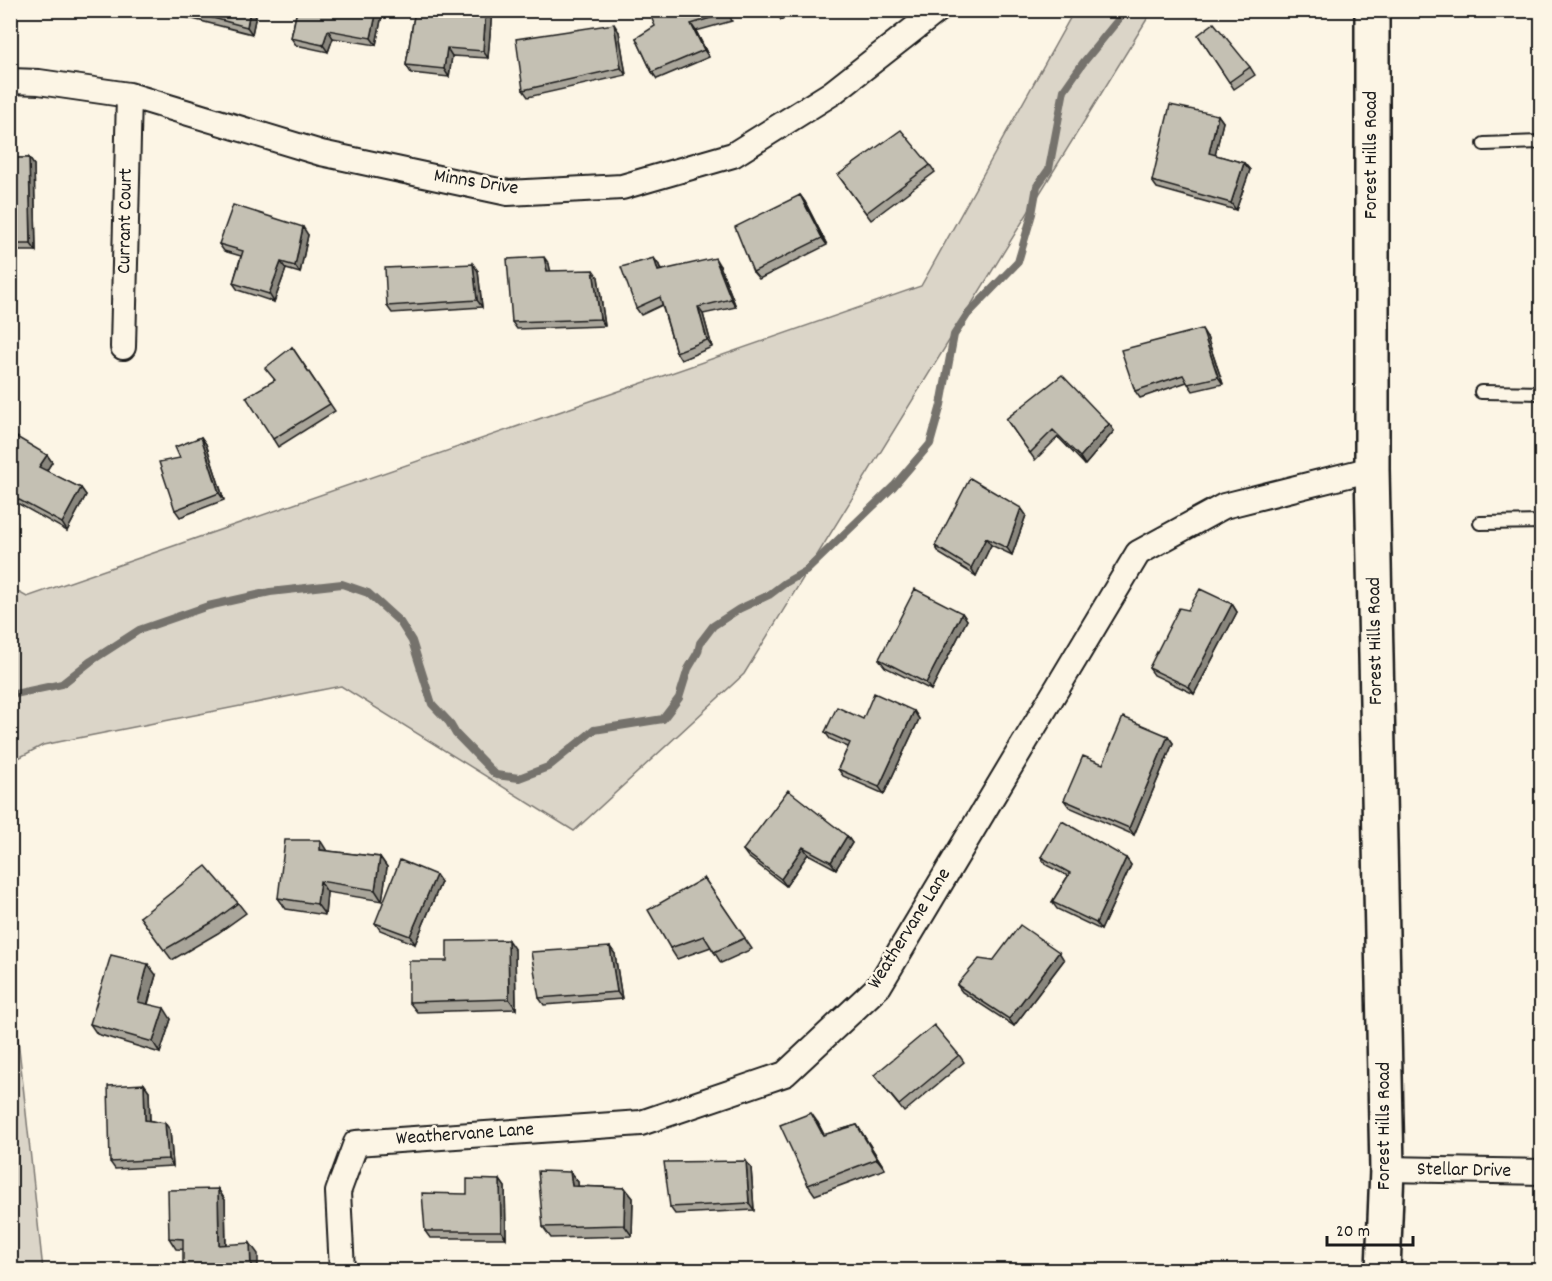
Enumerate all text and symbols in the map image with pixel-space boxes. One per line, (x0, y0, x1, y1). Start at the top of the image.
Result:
street label: Forest Hills Road (1358, 91, 1386, 219)
street label: Minns Drive (432, 162, 521, 204)
street label: Currant Court (111, 168, 141, 274)
street label: Forest Hills Road (1361, 577, 1391, 705)
street label: Weathervane Lane (861, 863, 959, 995)
street label: Forest Hills Road (1371, 1062, 1399, 1190)
street label: Weathervane Lane (395, 1116, 535, 1154)
street label: Stellar Drive (1417, 1156, 1512, 1186)
scale bar (1327, 1209, 1412, 1247)
text: 20 m (1336, 1220, 1370, 1245)

